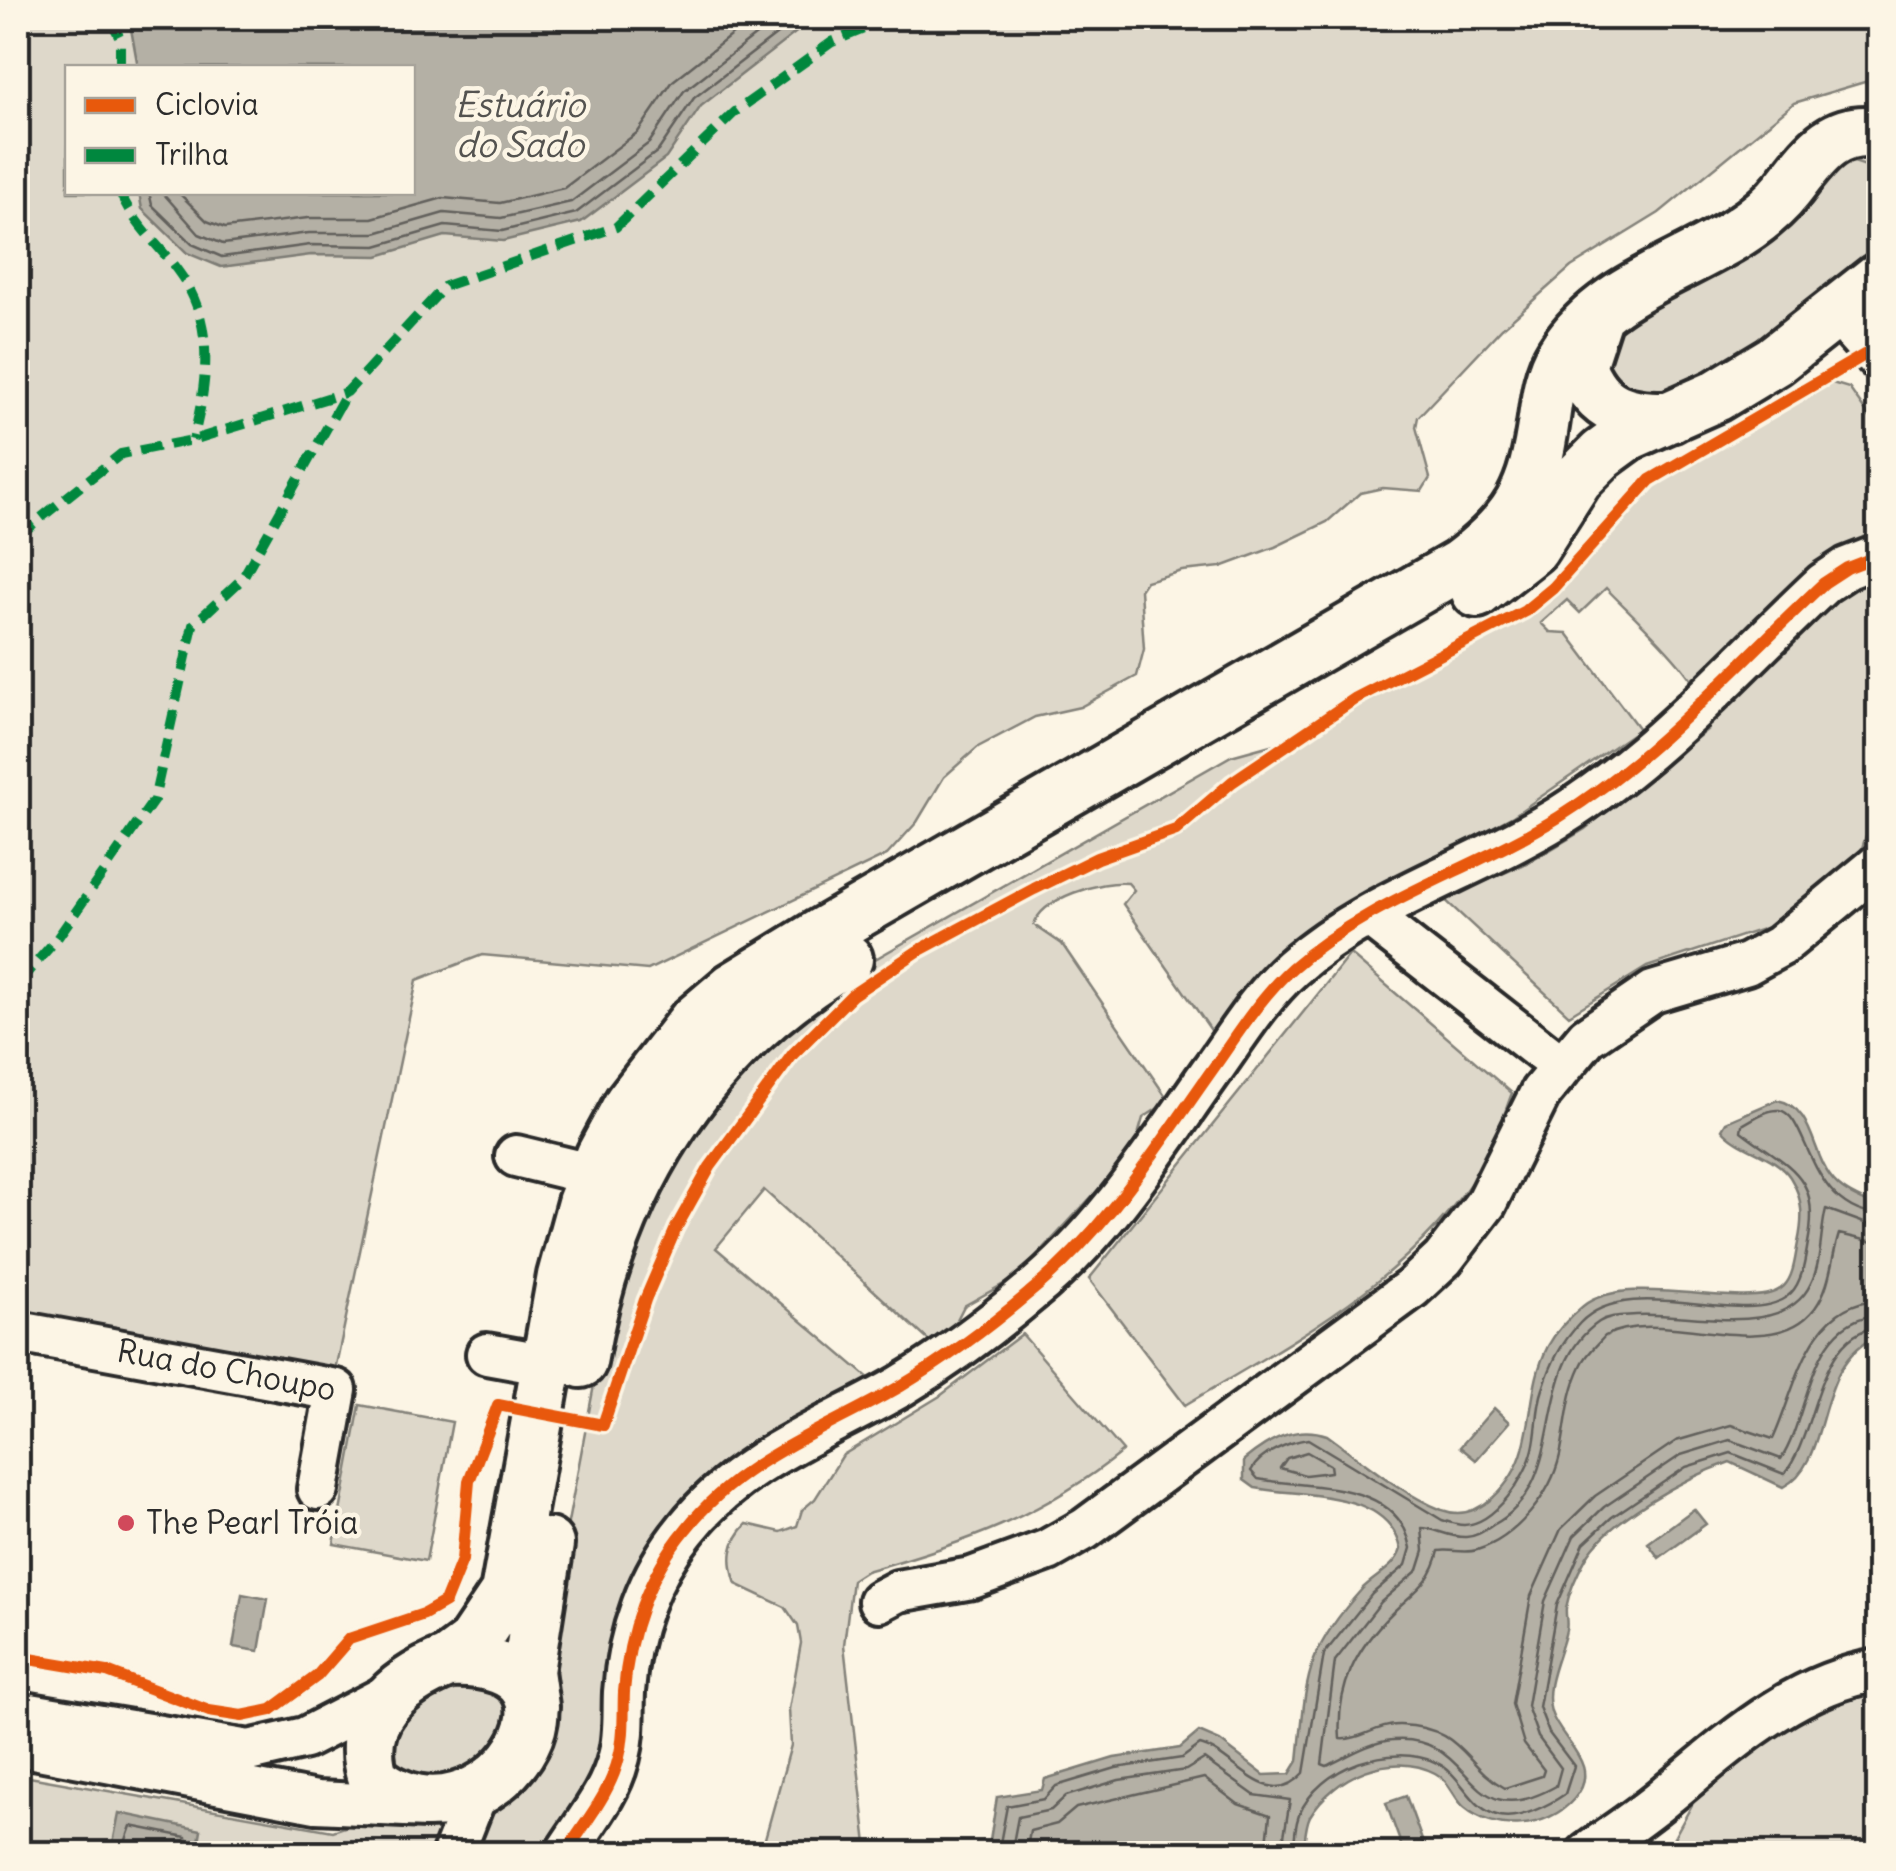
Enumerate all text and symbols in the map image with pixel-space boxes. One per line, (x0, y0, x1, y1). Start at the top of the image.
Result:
legend (65, 65, 415, 195)
water label: Estuário do Sado (455, 82, 588, 166)
text: Ciclovia (155, 85, 259, 123)
text: Trilha (155, 135, 229, 173)
street label: Rua do Choupo (114, 1330, 339, 1410)
place label: The Pearl Tróia (146, 1502, 358, 1543)
marker: The Pearl Tróia (115, 1512, 137, 1534)

